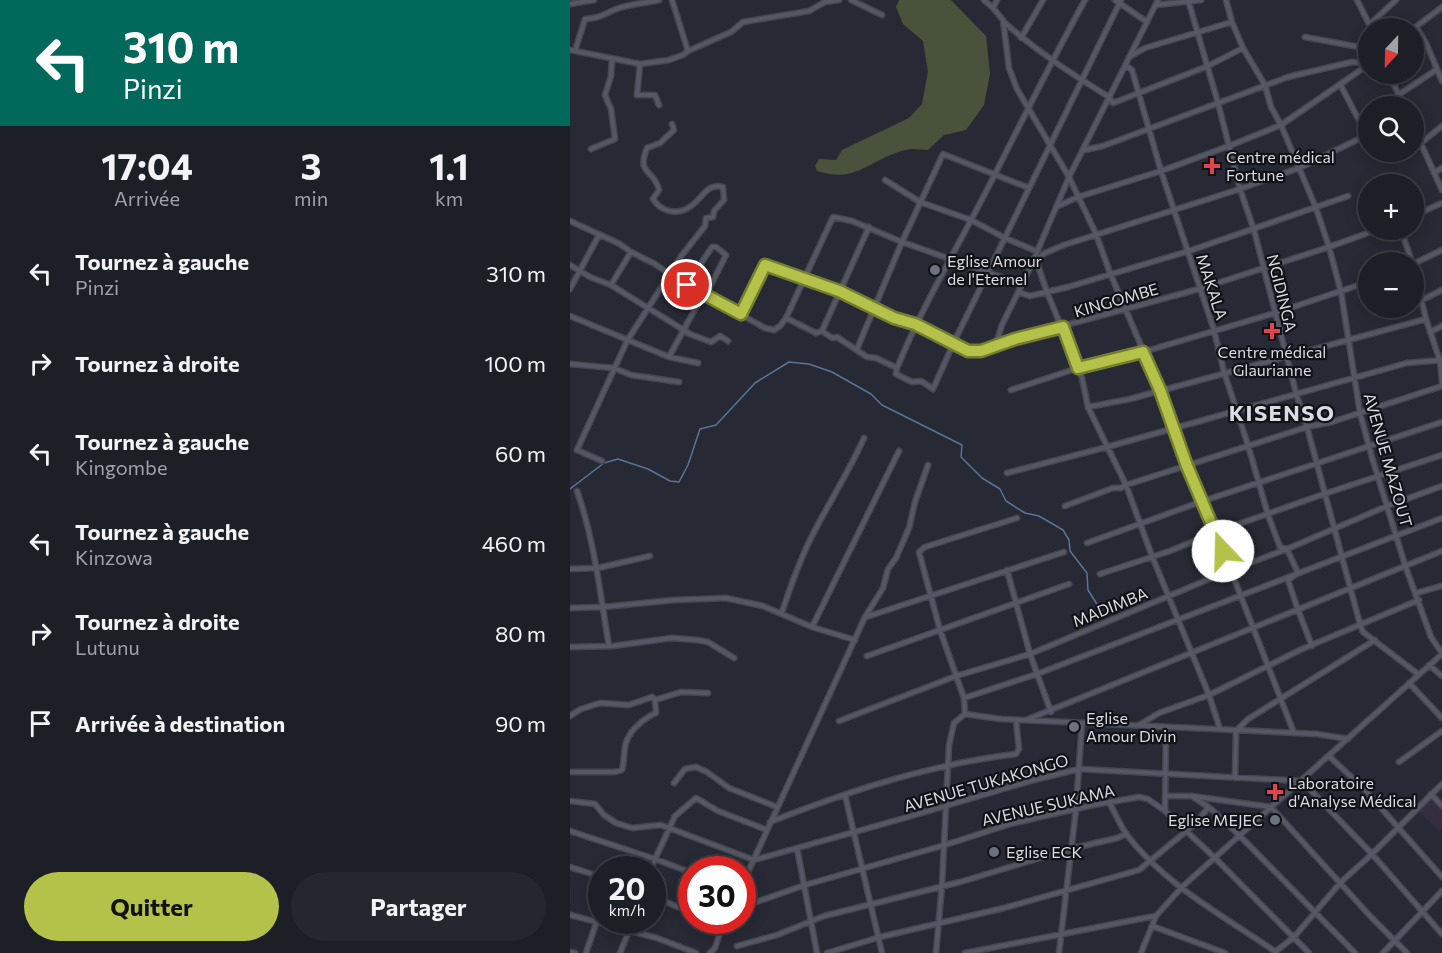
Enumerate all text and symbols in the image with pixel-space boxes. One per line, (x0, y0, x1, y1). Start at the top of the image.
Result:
north arrow (1358, 18, 1424, 84)
map controls (1358, 18, 1424, 318)
text: 310 m (123, 20, 239, 72)
icon: left (24, 24, 102, 102)
text: Pinzi (123, 72, 183, 105)
button: search (1358, 96, 1424, 162)
text: 17:04 (101, 143, 193, 187)
text: 3 (301, 143, 322, 187)
text: 1.1 (429, 143, 469, 187)
place label: Centre médical Fortune (1226, 147, 1335, 184)
marker: Centre médical Fortune (1203, 157, 1221, 175)
button: + (1358, 174, 1424, 240)
text: Arrivée (114, 186, 180, 210)
text: min (294, 186, 328, 210)
text: km (435, 186, 463, 210)
text: Tournez à gauche (75, 248, 249, 275)
place label: Eglise Amour de l'Eternel (947, 251, 1043, 288)
street label: MAKALA (1193, 251, 1232, 322)
street label: NGIDINGA (1264, 252, 1301, 334)
button: − (1358, 252, 1424, 318)
icon: left (24, 257, 57, 290)
pin (661, 259, 712, 310)
text: 310 m (486, 260, 546, 287)
marker: Eglise Amour de l'Eternel (928, 263, 942, 277)
icon: arrive (670, 268, 703, 301)
text: Pinzi (75, 275, 119, 299)
street label: KINGOMBE (1071, 278, 1160, 321)
marker: Centre médical Glaurianne (1263, 322, 1281, 340)
place label: Centre médical Glaurianne (1218, 342, 1326, 379)
icon: right (24, 347, 57, 380)
text: Tournez à droite (75, 350, 240, 377)
text: 100 m (484, 350, 546, 377)
street label: AVENUE MAZOUT (1360, 391, 1417, 529)
district label: KISENSO (1229, 399, 1335, 426)
text: Tournez à gauche (75, 428, 249, 455)
icon: left (24, 437, 57, 470)
text: 60 m (495, 440, 546, 467)
text: Kingombe (75, 455, 167, 479)
text: Tournez à gauche (75, 518, 249, 545)
position arrow (1191, 519, 1255, 583)
icon: left (24, 527, 57, 560)
text: 460 m (482, 530, 546, 557)
text: Kinzowa (75, 545, 153, 569)
street label: MADIMBA (1070, 583, 1150, 630)
text: Tournez à droite (75, 608, 240, 635)
icon: right (24, 617, 57, 650)
text: 80 m (495, 620, 546, 647)
text: Lutunu (75, 635, 140, 659)
icon: arrive (24, 707, 57, 740)
place label: Eglise Amour Divin (1086, 708, 1176, 745)
text: Arrivée à destination (75, 710, 285, 737)
text: 90 m (495, 710, 546, 737)
marker: Eglise Amour Divin (1067, 720, 1081, 734)
street label: AVENUE TUKAKONGO (901, 750, 1070, 815)
place label: Laboratoire d'Analyse Médical (1288, 773, 1417, 810)
street label: AVENUE SUKAMA (980, 780, 1116, 829)
marker: Laboratoire d'Analyse Médical (1266, 783, 1284, 801)
place label: Eglise MEJEC (1168, 810, 1263, 829)
marker: Eglise MEJEC (1268, 813, 1282, 827)
place label: Eglise ECK (1006, 842, 1083, 861)
marker: Eglise ECK (987, 845, 1001, 859)
speed limit sign: 30 (678, 856, 756, 934)
text: 20 (609, 869, 645, 906)
button: Quitter (24, 872, 279, 941)
button: Partager (291, 872, 546, 941)
text: km/h (609, 901, 645, 919)

